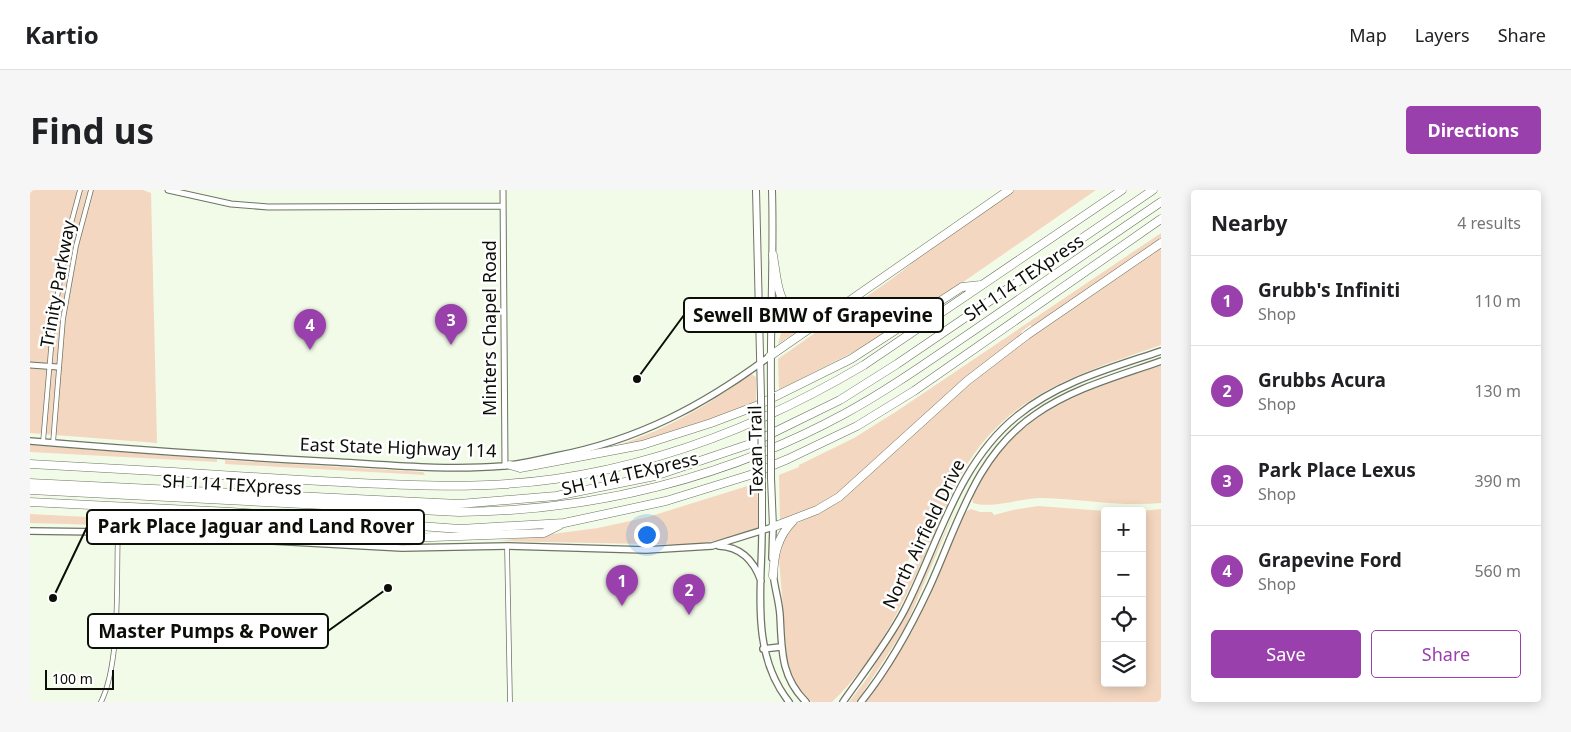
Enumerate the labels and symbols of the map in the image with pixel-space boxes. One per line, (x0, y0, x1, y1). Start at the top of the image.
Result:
street label: Trinity Parkway (34, 218, 80, 349)
street label: SH 114 TEXpress (959, 228, 1088, 326)
street label: Minters Chapel Road (477, 240, 501, 416)
callout: Sewell BMW of Grapevine (684, 298, 943, 332)
text: Sewell BMW of Grapevine (693, 302, 933, 328)
pin: 3 (435, 304, 467, 345)
pin: 4 (294, 309, 326, 350)
street label: Texan Trail (742, 405, 768, 495)
street label: East State Highway 114 (299, 432, 497, 462)
street label: SH 114 TEXpress (559, 446, 700, 500)
street label: North Airfield Drive (876, 455, 970, 612)
street label: SH 114 TEXpress (162, 468, 302, 500)
callout: Park Place Jaguar and Land Rover (87, 510, 424, 544)
text: Park Place Jaguar and Land Rover (98, 513, 415, 539)
your location (634, 522, 660, 548)
pin: 1 (606, 565, 638, 606)
pin: 2 (673, 574, 705, 615)
callout: Master Pumps & Power (88, 614, 328, 648)
text: Master Pumps & Power (98, 618, 318, 644)
scale bar (45, 667, 114, 690)

